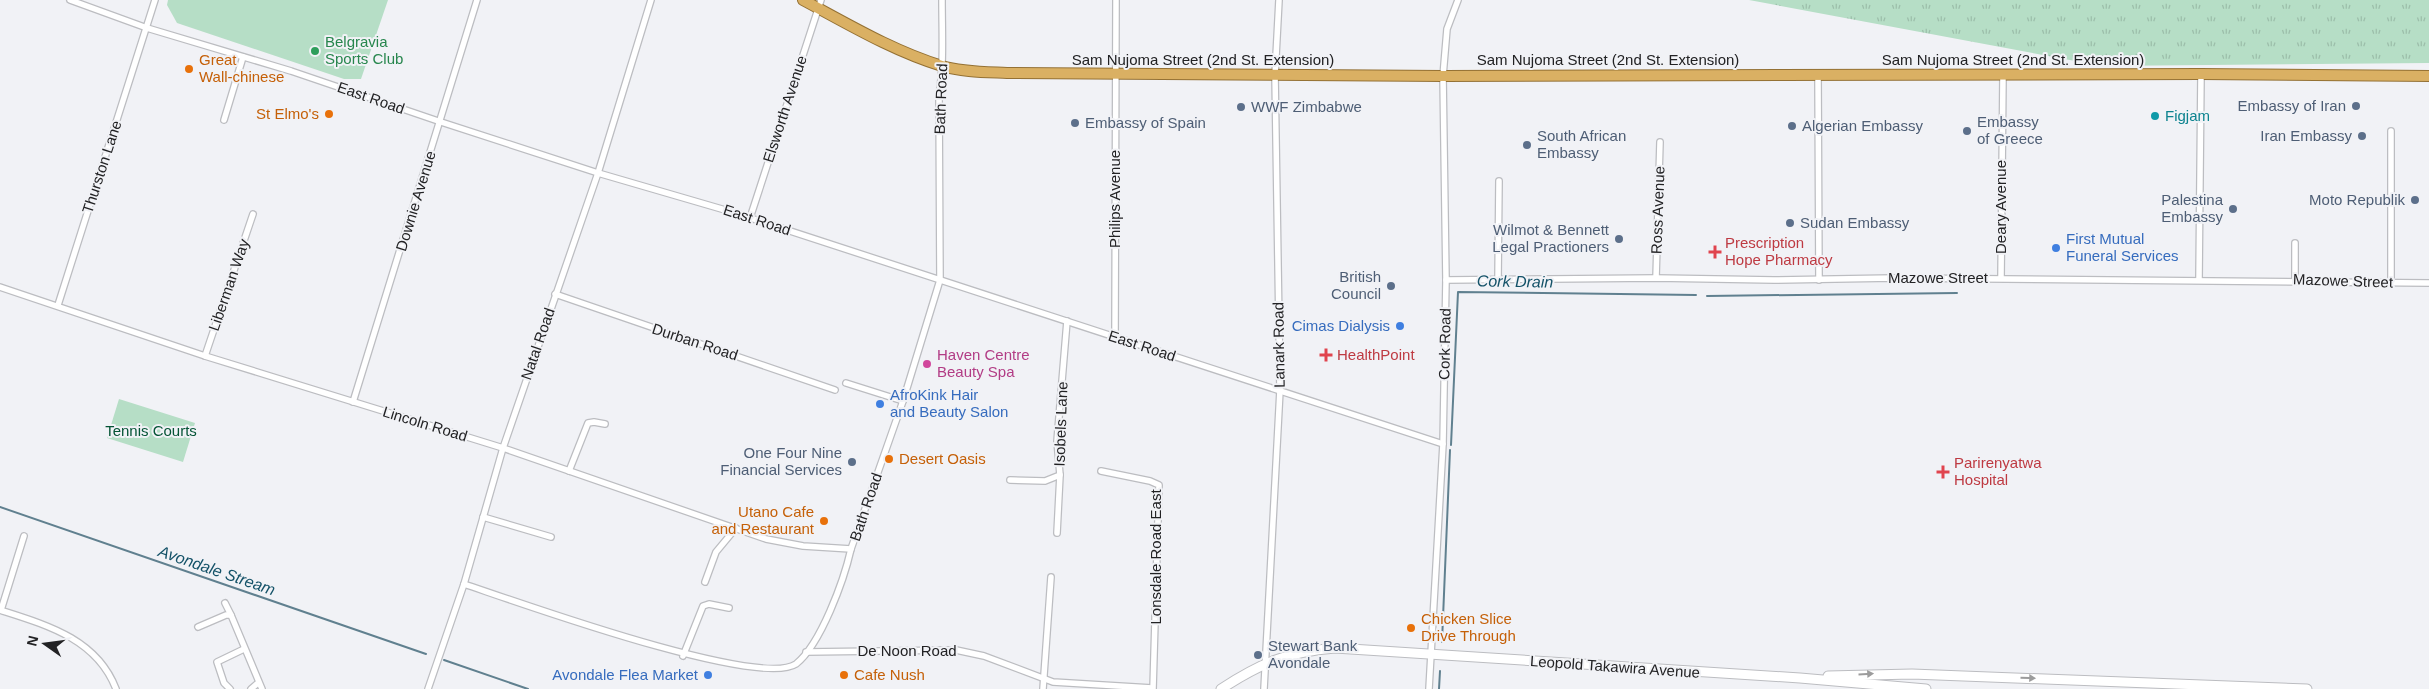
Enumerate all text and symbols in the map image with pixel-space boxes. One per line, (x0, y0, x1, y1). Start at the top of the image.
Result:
place label: Belgravia Sports Club (325, 33, 403, 67)
marker: Belgravia Sports Club (309, 45, 321, 57)
place label: Great Wall-chinese (199, 51, 284, 85)
street label: Sam Nujoma Street (2nd St. Extension) (1072, 51, 1334, 68)
street label: Sam Nujoma Street (2nd St. Extension) (1477, 51, 1739, 68)
street label: Sam Nujoma Street (2nd St. Extension) (1882, 51, 2144, 68)
street label: Elsworth Avenue (759, 53, 810, 164)
marker: Great Wall-chinese (183, 63, 195, 75)
street label: Bath Road (931, 63, 950, 135)
street label: East Road (335, 78, 407, 117)
place label: Embassy of Iran (2238, 97, 2346, 114)
place label: WWF Zimbabwe (1251, 98, 1362, 115)
marker: Embassy of Iran (2350, 100, 2362, 112)
marker: WWF Zimbabwe (1235, 101, 1247, 113)
place label: St Elmo's (256, 105, 319, 122)
place label: Figjam (2165, 107, 2210, 124)
marker: St Elmo's (323, 108, 335, 120)
marker: Figjam (2149, 110, 2161, 122)
place label: Embassy of Greece (1977, 113, 2043, 147)
place label: Embassy of Spain (1085, 114, 1206, 131)
marker: Embassy of Spain (1069, 117, 1081, 129)
place label: Algerian Embassy (1802, 117, 1923, 134)
street label: Thurston Lane (78, 118, 125, 215)
marker: Algerian Embassy (1786, 120, 1798, 132)
marker: Embassy of Greece (1961, 125, 1973, 137)
place label: South African Embassy (1537, 127, 1626, 161)
place label: Iran Embassy (2260, 127, 2352, 144)
marker: Iran Embassy (2356, 130, 2368, 142)
marker: South African Embassy (1521, 139, 1533, 151)
street label: Downie Avenue (392, 149, 439, 253)
street label: Philips Avenue (1106, 150, 1123, 248)
street label: Deary Avenue (1992, 160, 2009, 254)
street label: Ross Avenue (1647, 166, 1668, 254)
place label: Palestina Embassy (2161, 191, 2224, 225)
place label: Moto Republik (2309, 191, 2405, 208)
marker: Moto Republik (2409, 194, 2421, 206)
street label: East Road (721, 201, 793, 238)
marker: Palestina Embassy (2227, 203, 2239, 215)
place label: Sudan Embassy (1800, 214, 1910, 231)
marker: Sudan Embassy (1784, 217, 1796, 229)
place label: Wilmot & Bennett Legal Practioners (1492, 221, 1610, 255)
place label: First Mutual Funeral Services (2066, 230, 2179, 264)
marker: Wilmot & Bennett Legal Practioners (1613, 233, 1625, 245)
place label: Prescription Hope Pharmacy (1725, 234, 1833, 268)
street label: Liberman Way (205, 236, 252, 333)
marker: First Mutual Funeral Services (2050, 242, 2062, 254)
marker: Prescription Hope Pharmacy (1709, 246, 1721, 258)
place label: British Council (1331, 268, 1381, 302)
street label: Mazowe Street (1888, 269, 1989, 286)
street label: Mazowe Street (2293, 270, 2394, 291)
water label: Cork Drain (1477, 272, 1553, 291)
marker: British Council (1385, 280, 1397, 292)
street label: Lanark Road (1269, 302, 1288, 388)
street label: Natal Road (517, 306, 558, 382)
street label: Cork Road (1435, 308, 1454, 380)
place label: Cimas Dialysis (1292, 317, 1390, 334)
street label: Durban Road (650, 320, 740, 363)
marker: Cimas Dialysis (1394, 320, 1406, 332)
street label: East Road (1106, 327, 1178, 364)
place label: Haven Centre Beauty Spa (937, 346, 1030, 380)
place label: HealthPoint (1337, 346, 1415, 363)
marker: HealthPoint (1319, 348, 1333, 362)
marker: Haven Centre Beauty Spa (921, 358, 933, 370)
street label: Isobels Lane (1051, 381, 1070, 467)
place label: AfroKink Hair and Beauty Salon (890, 386, 1008, 420)
marker: AfroKink Hair and Beauty Salon (874, 398, 886, 410)
street label: Lincoln Road (381, 403, 469, 444)
park label: Tennis Courts (105, 422, 197, 439)
place label: One Four Nine Financial Services (720, 444, 842, 478)
place label: Desert Oasis (899, 450, 986, 467)
marker: Desert Oasis (883, 453, 895, 465)
place label: Parirenyatwa Hospital (1954, 454, 2042, 488)
marker: One Four Nine Financial Services (846, 456, 858, 468)
marker: Parirenyatwa Hospital (1936, 465, 1950, 479)
street label: Bath Road (846, 471, 885, 543)
street label: Lonsdale Road East (1147, 489, 1164, 625)
place label: Utano Cafe and Restaurant (711, 503, 815, 537)
marker: Utano Cafe and Restaurant (818, 515, 830, 527)
water label: Avondale Stream (155, 542, 277, 598)
place label: Chicken Slice Drive Through (1421, 610, 1516, 644)
north arrow (20, 619, 70, 669)
marker: Chicken Slice Drive Through (1405, 622, 1417, 634)
text: N (23, 634, 41, 648)
place label: Stewart Bank Avondale (1268, 637, 1358, 671)
street label: De Noon Road (857, 642, 957, 659)
marker: Stewart Bank Avondale (1252, 649, 1264, 661)
street label: Leopold Takawira Avenue (1529, 652, 1701, 681)
place label: Avondale Flea Market (552, 666, 699, 683)
place label: Cafe Nush (854, 666, 925, 683)
marker: Avondale Flea Market (702, 669, 714, 681)
marker: Cafe Nush (838, 669, 850, 681)
one-way arrow (1858, 670, 1874, 678)
one-way arrow (2021, 675, 2037, 683)

